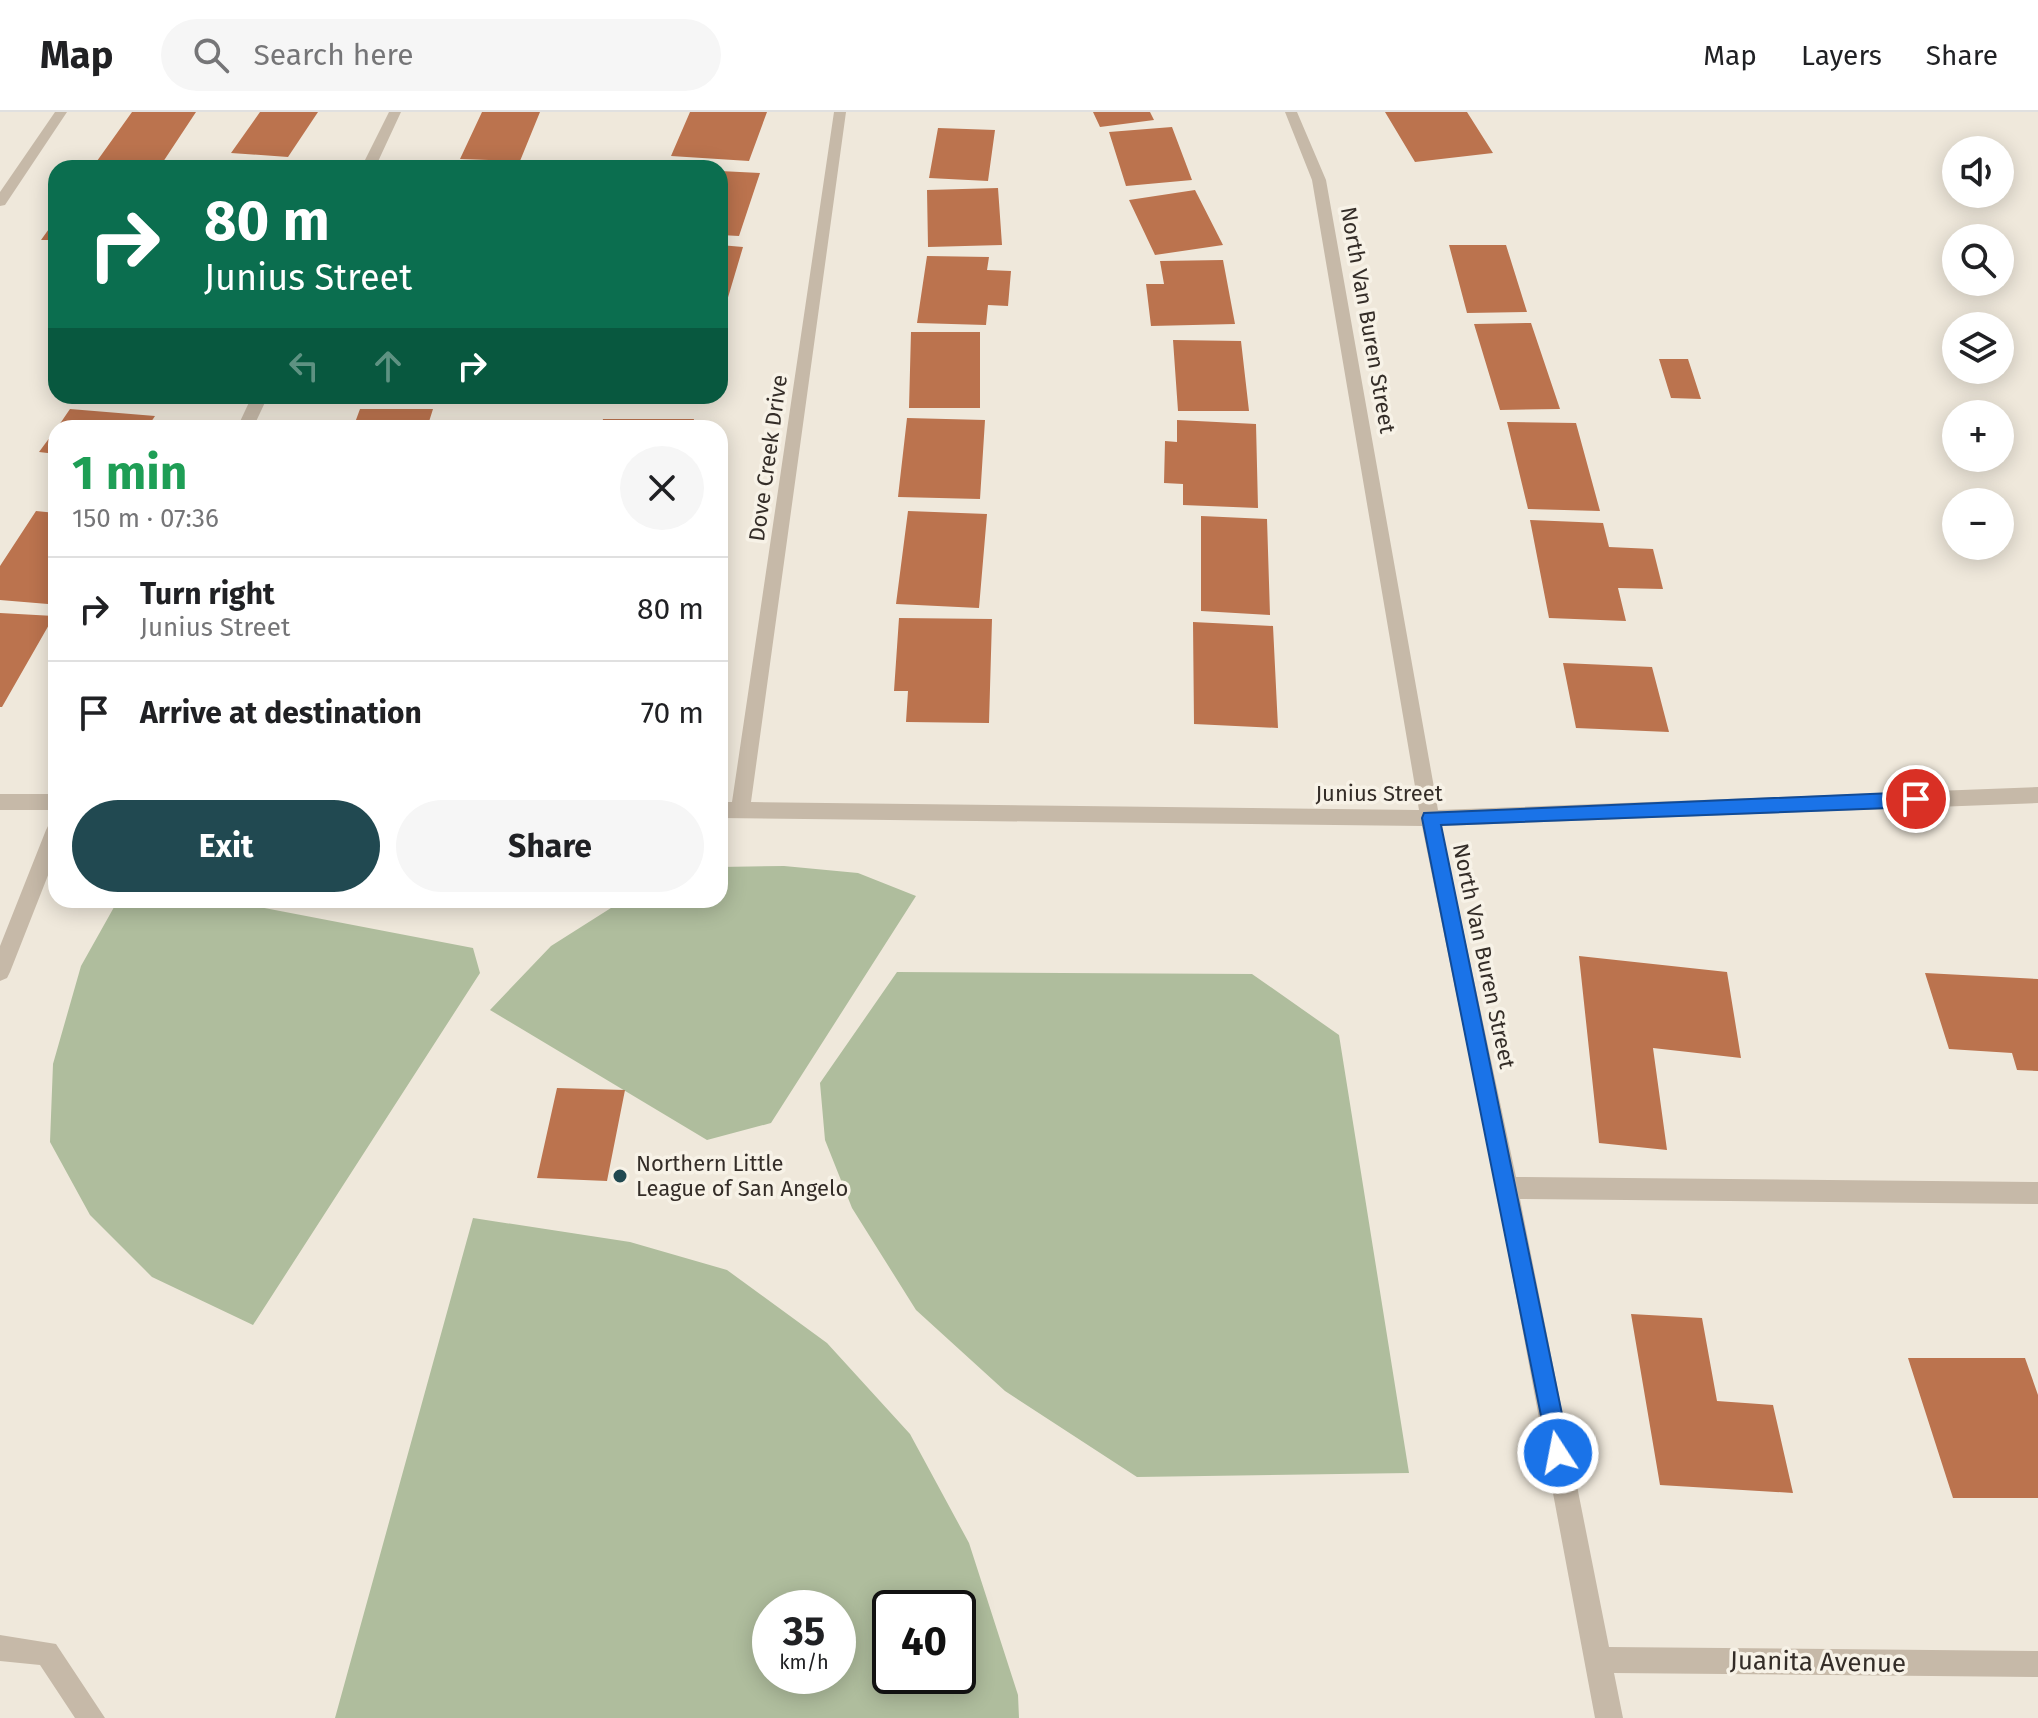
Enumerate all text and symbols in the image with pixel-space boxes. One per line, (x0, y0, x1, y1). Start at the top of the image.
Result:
search box (161, 19, 721, 91)
text: Map (40, 32, 113, 78)
icon: search (189, 33, 233, 77)
text: Search here (253, 37, 414, 73)
text: Map (1703, 39, 1757, 72)
text: Layers (1801, 39, 1882, 72)
text: Share (1926, 39, 1998, 72)
map controls (1942, 136, 2014, 560)
button: sound (1942, 136, 2014, 208)
text: 80 m (204, 188, 330, 255)
icon: right (72, 192, 176, 296)
street label: North Van Buren Street (1335, 205, 1401, 435)
button: search (1942, 224, 2014, 296)
text: Junius Street (204, 256, 412, 300)
button: layers (1942, 312, 2014, 384)
icon: left (282, 344, 326, 388)
icon: ahead (366, 344, 410, 388)
icon: right (450, 344, 494, 388)
street label: Dove Creek Drive (743, 373, 793, 543)
button: + (1942, 400, 2014, 472)
text: 1 min (72, 444, 187, 502)
button: close (620, 446, 704, 530)
button: − (1942, 488, 2014, 560)
text: 150 m · 07:36 (72, 503, 219, 534)
text: Turn right (140, 576, 275, 612)
icon: right (72, 587, 116, 631)
text: 80 m (637, 591, 704, 627)
text: Junius Street (140, 612, 290, 643)
icon: arrive (72, 691, 116, 735)
text: Arrive at destination (140, 695, 422, 731)
text: 70 m (641, 695, 704, 731)
pin (1882, 765, 1950, 833)
icon: arrive (1894, 777, 1938, 821)
street label: Junius Street (1315, 780, 1443, 807)
button: Exit (72, 800, 380, 892)
button: Share (396, 800, 704, 892)
street label: North Van Buren Street (1447, 841, 1521, 1071)
place label: Northern Little League of San Angelo (636, 1150, 848, 1202)
marker: Northern Little League of San Angelo (611, 1167, 629, 1185)
position arrow (1516, 1411, 1600, 1495)
speed limit sign: 40 (872, 1590, 976, 1694)
text: 35 (783, 1608, 825, 1656)
street label: Juanita Avenue (1730, 1645, 1906, 1679)
text: km/h (779, 1650, 829, 1674)

